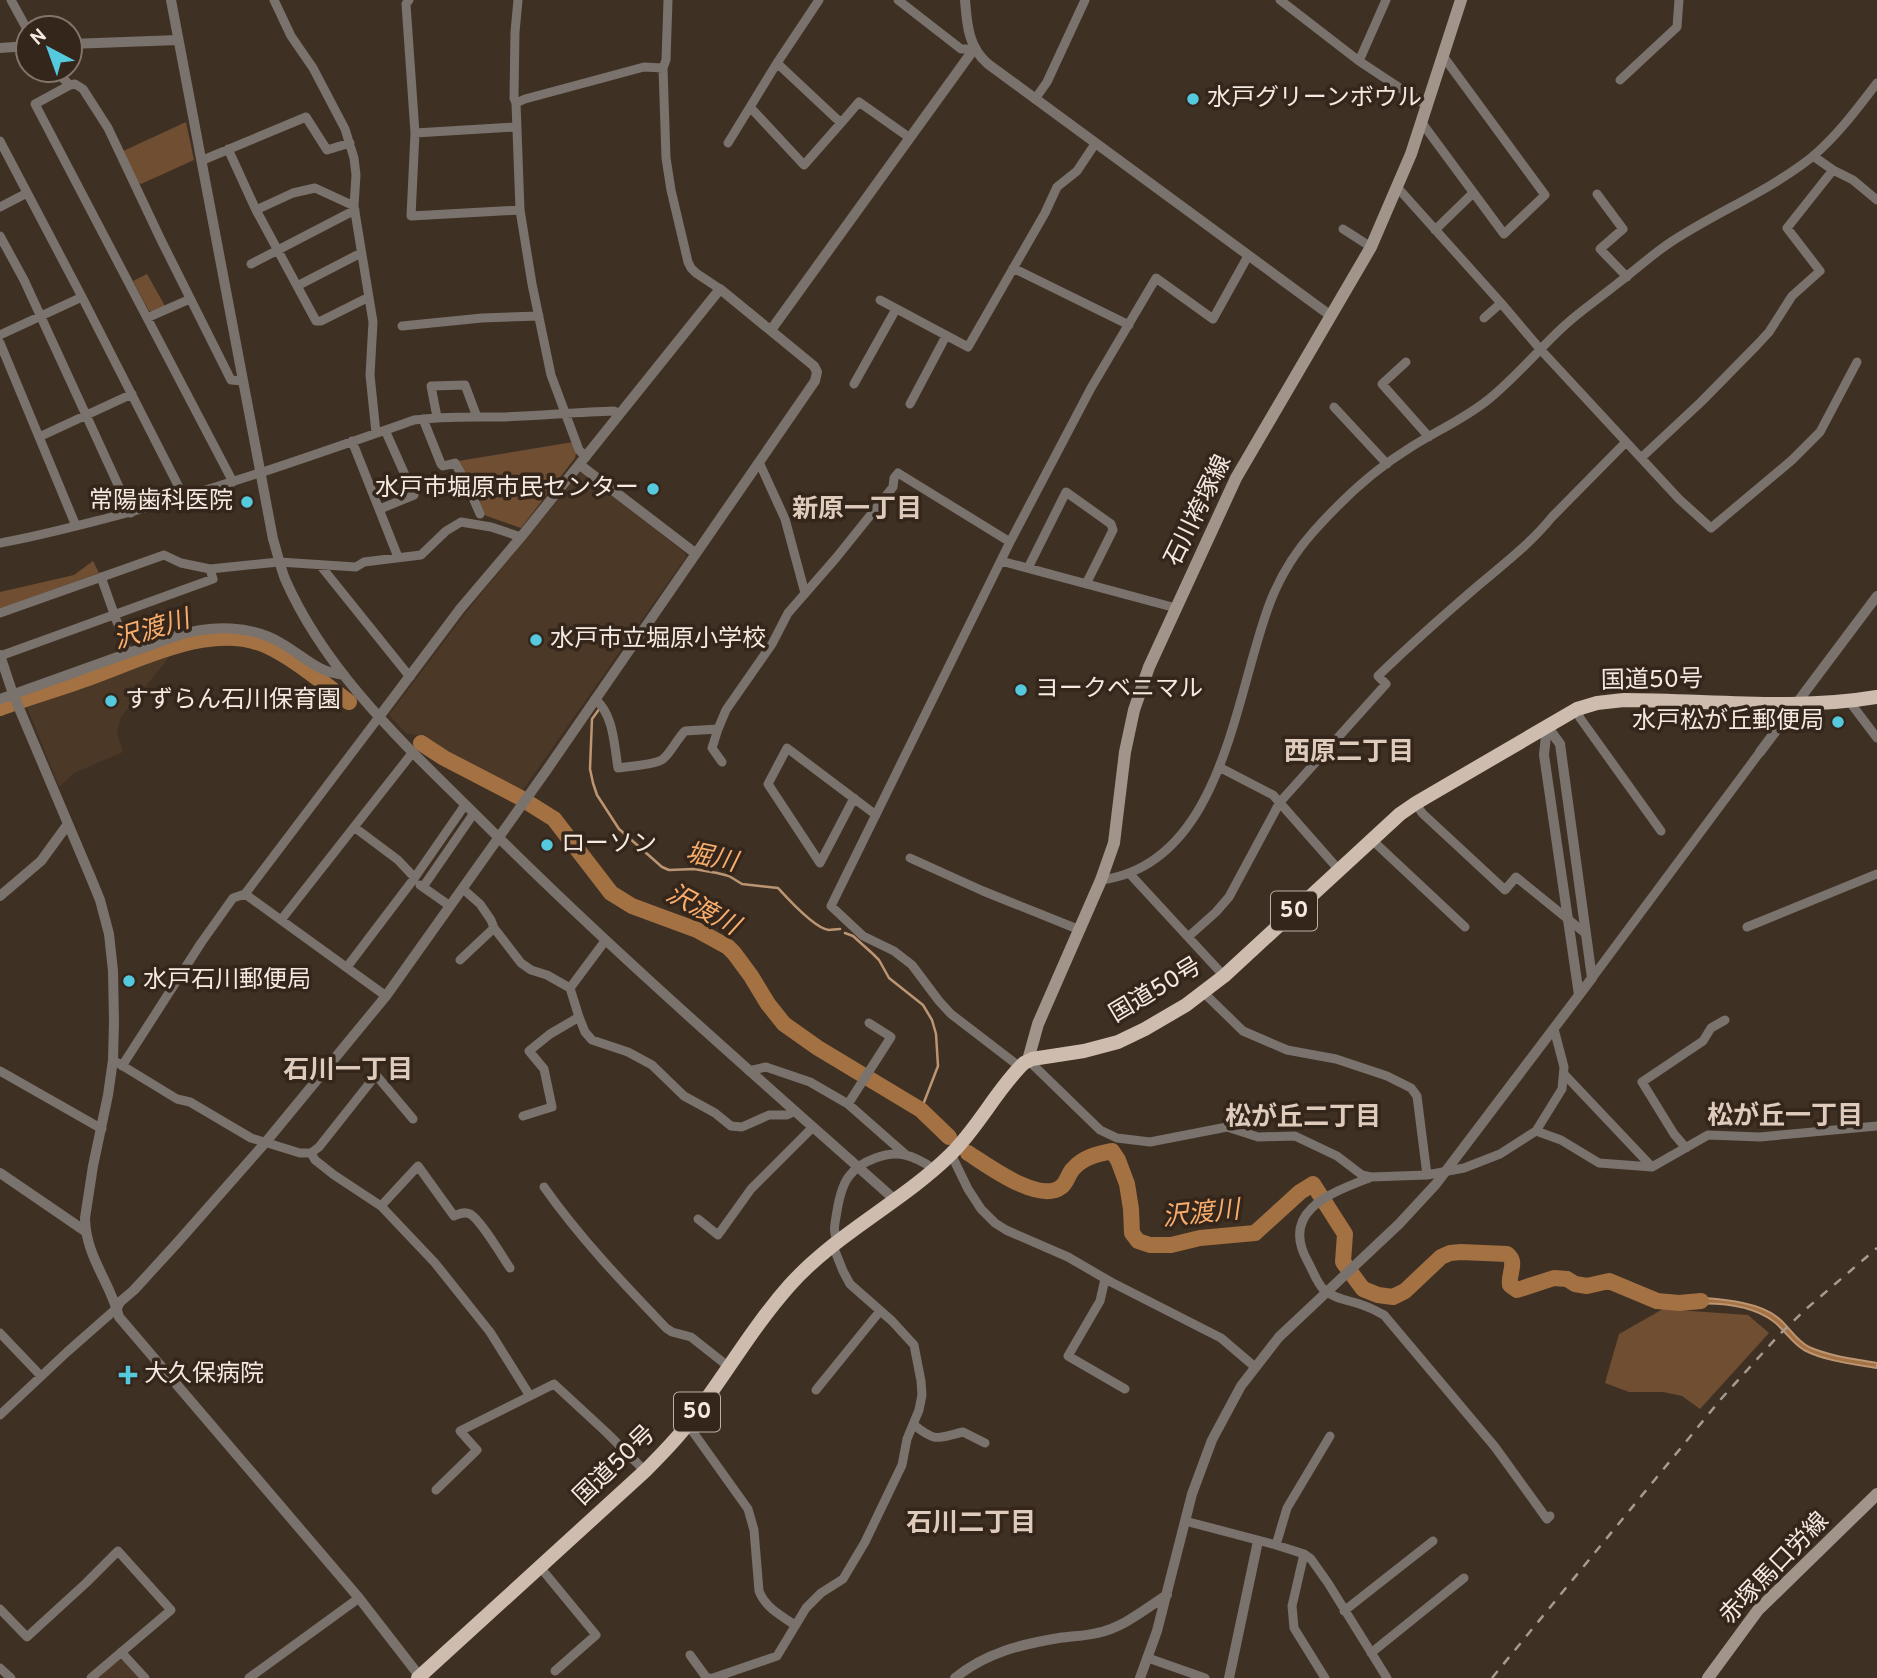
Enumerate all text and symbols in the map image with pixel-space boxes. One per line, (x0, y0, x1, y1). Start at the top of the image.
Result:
north arrow (14, 14, 84, 84)
text: N (26, 24, 52, 51)
place label: 水戸グリーンボウル (1207, 84, 1422, 114)
marker: 水戸グリーンボウル (1185, 91, 1201, 107)
street label: 石川袴塚線 (1159, 450, 1239, 572)
place label: 水戸市堀原市民センター (375, 474, 639, 504)
marker: 水戸市堀原市民センター (645, 481, 661, 497)
place label: 常陽歯科医院 (89, 487, 233, 517)
marker: 常陽歯科医院 (239, 494, 255, 510)
district label: 新原一丁目 (792, 494, 922, 527)
water label: 沢渡川 (110, 603, 197, 658)
place label: 水戸市立堀原小学校 (550, 625, 766, 655)
marker: 水戸市立堀原小学校 (528, 632, 544, 648)
street label: 国道50号 (1601, 665, 1703, 697)
place label: ヨークベニマル (1035, 675, 1203, 705)
marker: ヨークベニマル (1013, 682, 1029, 698)
place label: すずらん石川保育園 (125, 686, 341, 716)
marker: すずらん石川保育園 (103, 693, 119, 709)
place label: 水戸松が丘郵便局 (1632, 707, 1824, 737)
marker: 水戸松が丘郵便局 (1830, 714, 1846, 730)
district label: 西原二丁目 (1284, 737, 1414, 770)
place label: ローソン (561, 830, 657, 860)
marker: ローソン (539, 837, 555, 853)
water label: 堀川 (682, 837, 743, 881)
water label: 沢渡川 (660, 878, 747, 945)
road number: 50 (1271, 891, 1317, 930)
street label: 国道50号 (1104, 952, 1208, 1030)
place label: 水戸石川郵便局 (143, 966, 311, 996)
marker: 水戸石川郵便局 (121, 973, 137, 989)
district label: 石川一丁目 (283, 1055, 413, 1088)
district label: 松が丘一丁目 (1707, 1101, 1863, 1134)
district label: 松が丘二丁目 (1225, 1102, 1381, 1135)
water label: 沢渡川 (1160, 1194, 1244, 1235)
place label: 大久保病院 (144, 1360, 264, 1390)
marker: 大久保病院 (118, 1365, 138, 1385)
road number: 50 (674, 1392, 720, 1432)
street label: 国道50号 (568, 1420, 662, 1512)
street label: 赤塚馬口労線 (1714, 1507, 1836, 1631)
district label: 石川二丁目 (906, 1508, 1036, 1541)

